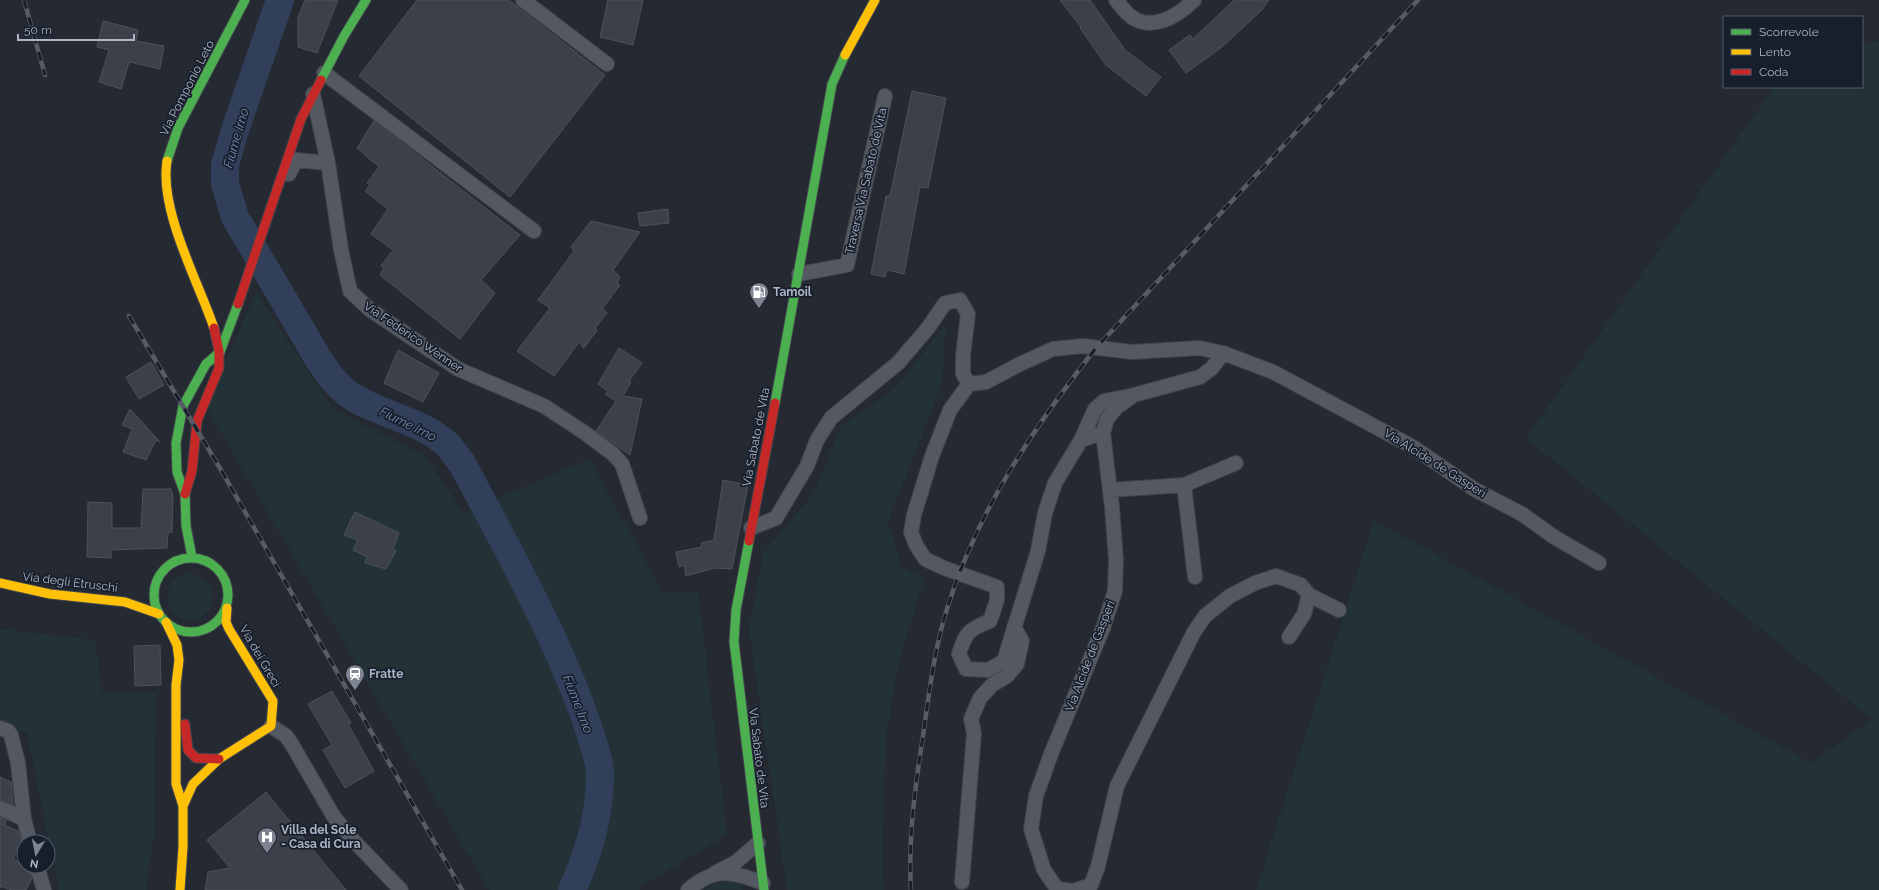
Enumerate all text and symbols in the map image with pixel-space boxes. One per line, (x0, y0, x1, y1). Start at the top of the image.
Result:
scale bar (18, 16, 134, 42)
legend (1723, 16, 1863, 88)
text: 50 m (24, 23, 52, 37)
text: Scorrevole (1759, 25, 1819, 39)
street label: Via Pomponio Leto (157, 38, 217, 138)
text: Lento (1759, 45, 1791, 59)
text: Coda (1759, 65, 1788, 79)
water label: Fiume Irno (220, 106, 252, 170)
street label: Traversa Via Sabato de Vita (842, 106, 890, 256)
fuel station icon: Tamoil (748, 281, 770, 309)
place label: Tamoil (773, 285, 812, 299)
street label: Via Federico Wenner (361, 299, 466, 376)
street label: Via Sabato de Vita (740, 386, 772, 488)
water label: Fiume Irno (377, 404, 439, 444)
street label: Via Alcide de Gasperi (1381, 426, 1489, 500)
street label: Via degli Etruschi (22, 569, 118, 595)
street label: Via Alcide de Gasperi (1062, 598, 1118, 714)
street label: Via dei Greci (237, 622, 283, 690)
station icon: Fratte (344, 663, 366, 691)
place label: Fratte (369, 667, 403, 681)
water label: Fiume Irno (560, 673, 596, 735)
street label: Via Sabato de Vita (746, 707, 772, 809)
place label: Villa del Sole - Casa di Cura (281, 823, 361, 851)
hospital icon: Villa del Sole - Casa di Cura (256, 826, 278, 854)
north arrow (16, 834, 56, 874)
text: N (29, 856, 40, 870)

